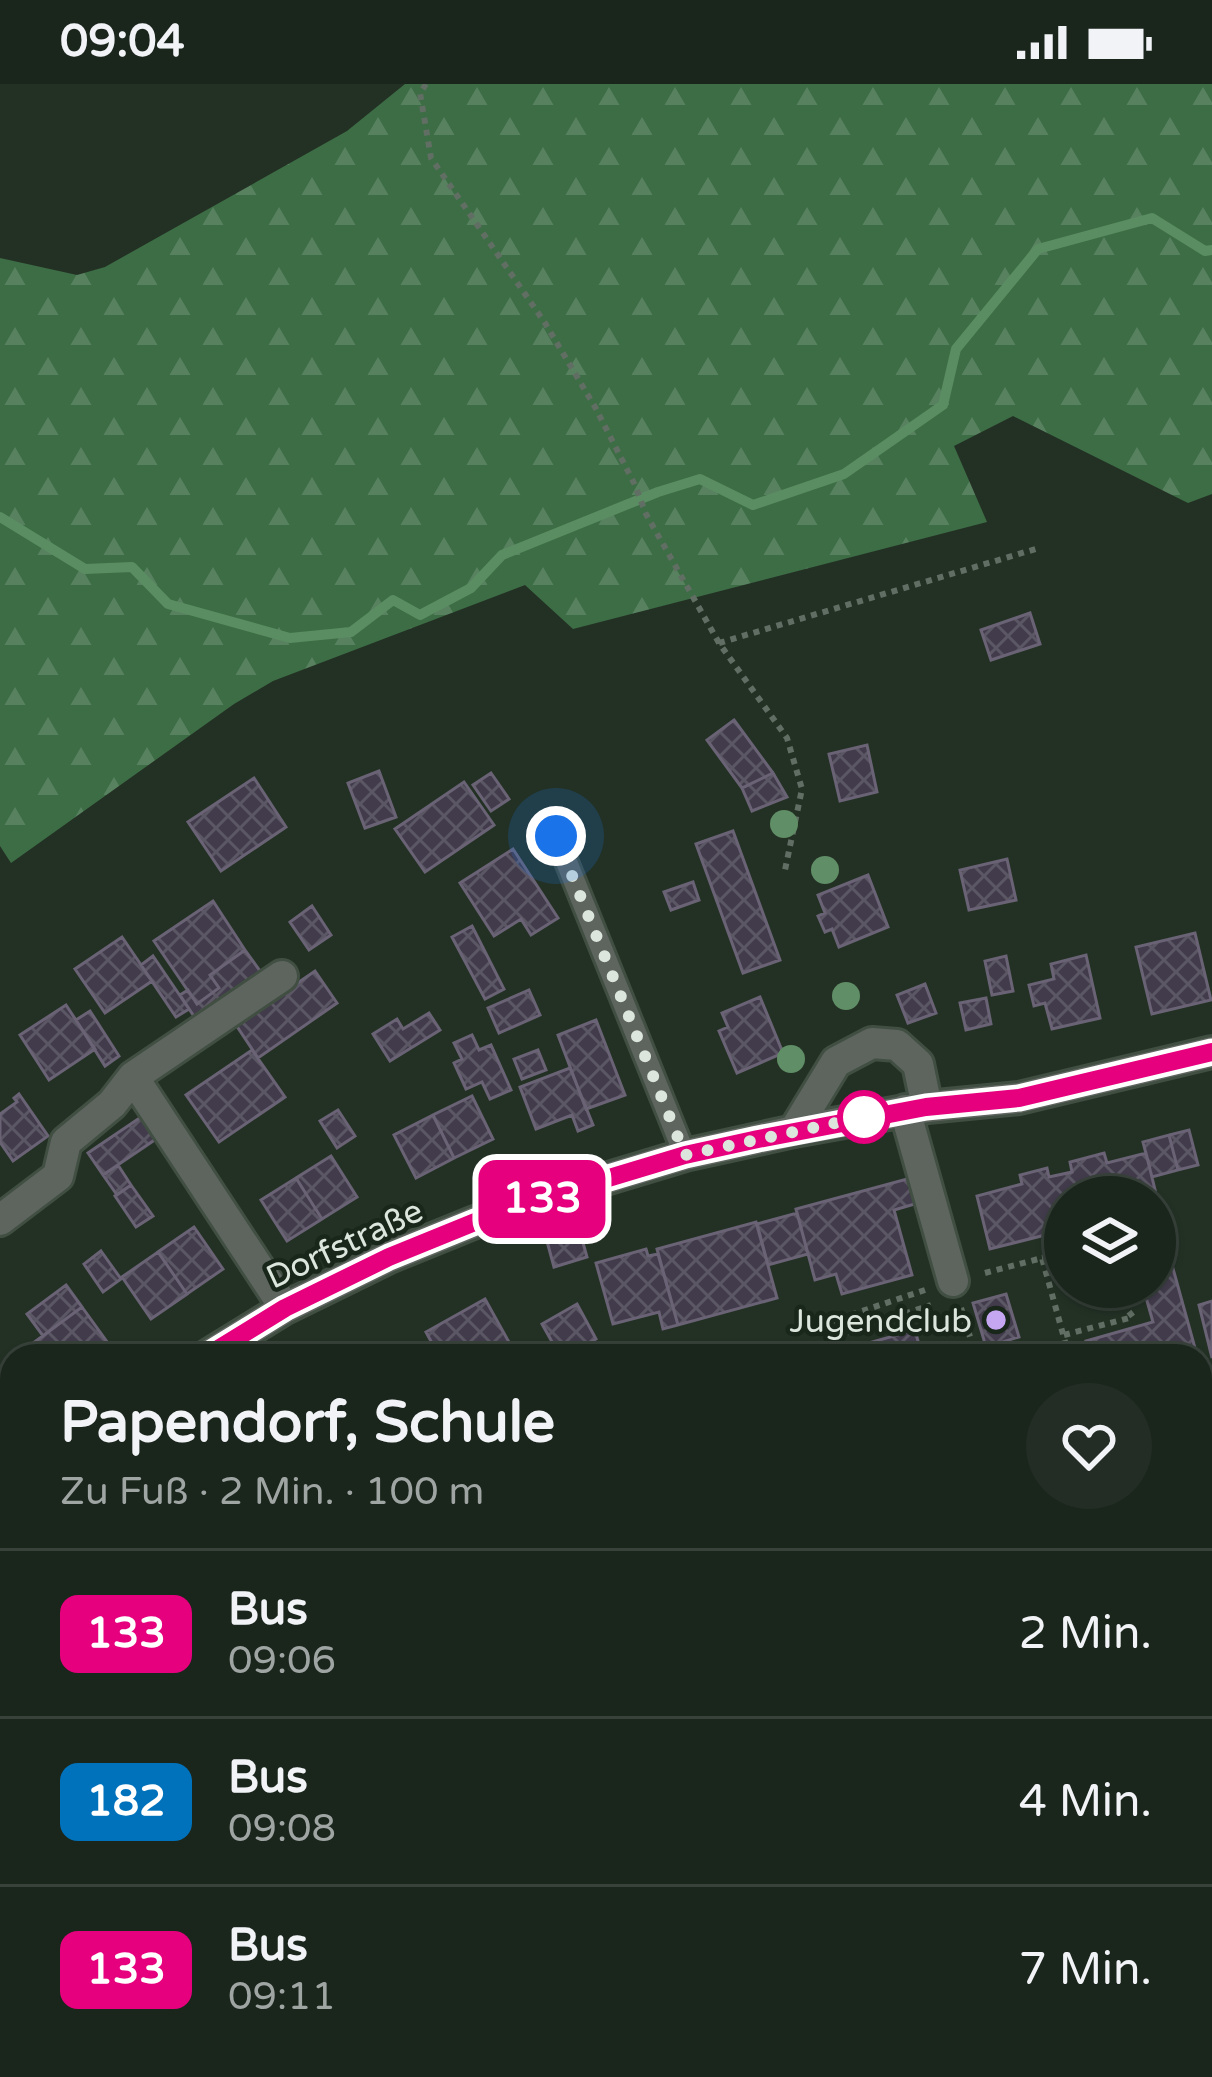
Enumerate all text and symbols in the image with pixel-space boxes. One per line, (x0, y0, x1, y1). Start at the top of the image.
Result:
text: 09:04 (60, 15, 185, 69)
your location (526, 806, 586, 866)
unlabelled marker (839, 1092, 889, 1142)
line badge: 133 (473, 1160, 611, 1238)
text: 133 (502, 1173, 582, 1224)
map controls (1044, 1176, 1176, 1308)
button: layers (1044, 1176, 1176, 1308)
street label: Dorfstraße (260, 1191, 429, 1297)
place label: Jugendclub (789, 1302, 972, 1341)
marker: Jugendclub (983, 1307, 1009, 1333)
button: heart (1026, 1383, 1152, 1509)
text: Papendorf, Schule (60, 1389, 555, 1457)
text: Zu Fuß · 2 Min. · 100 m (60, 1468, 484, 1515)
text: Bus (228, 1583, 308, 1637)
text: 2 Min. (1019, 1607, 1152, 1661)
text: 133 (86, 1608, 166, 1659)
text: 09:06 (228, 1637, 336, 1684)
text: Bus (228, 1751, 308, 1805)
text: 4 Min. (1019, 1775, 1152, 1829)
text: 182 (86, 1776, 166, 1827)
text: 09:08 (228, 1805, 336, 1852)
text: Bus (228, 1919, 308, 1973)
text: 7 Min. (1019, 1943, 1152, 1997)
text: 133 (86, 1944, 166, 1995)
text: 09:11 (228, 1973, 336, 2020)

